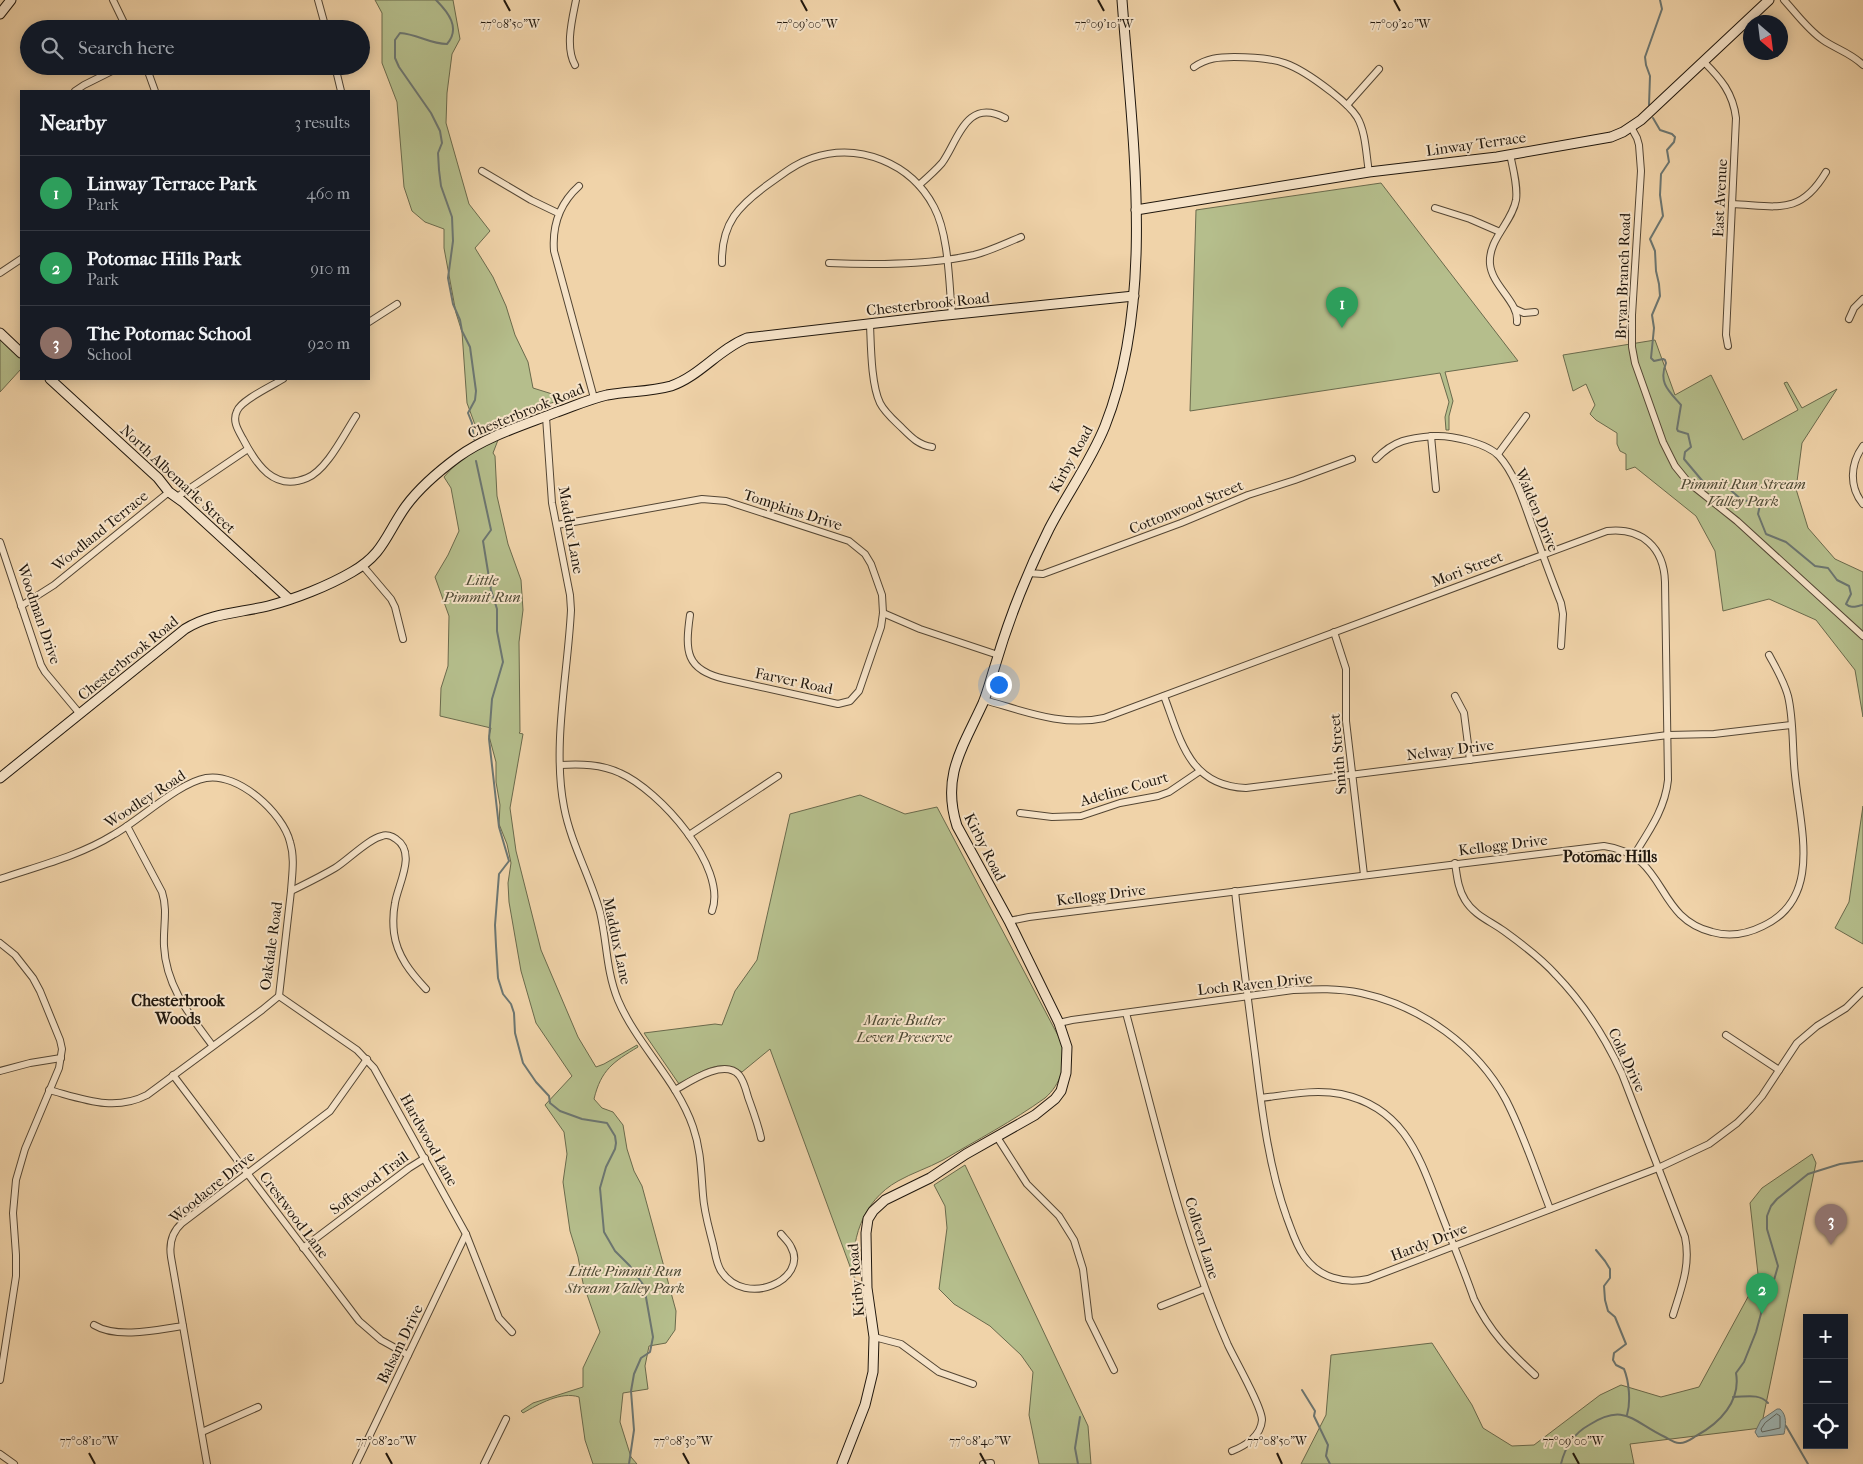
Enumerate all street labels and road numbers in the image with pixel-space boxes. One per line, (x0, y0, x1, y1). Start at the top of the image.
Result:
street label: Linway Terrace (1425, 128, 1528, 160)
street label: East Avenue (1709, 158, 1731, 238)
street label: Bryan Branch Road (1612, 212, 1634, 339)
street label: Chesterbrook Road (865, 288, 991, 319)
street label: Chesterbrook Road (465, 379, 588, 443)
street label: North Albemarle Street (117, 421, 240, 538)
street label: Kirby Road (1045, 422, 1097, 496)
street label: Walden Drive (1511, 465, 1563, 555)
street label: Cottonwood Street (1126, 476, 1246, 538)
street label: Maddux Lane (554, 485, 588, 576)
street label: Woodland Terrace (48, 486, 152, 576)
street label: Tompkins Drive (741, 486, 845, 535)
street label: Mori Street (1429, 547, 1506, 591)
street label: Woodman Drive (13, 560, 65, 667)
street label: Chesterbrook Road (74, 611, 183, 704)
street label: Farver Road (754, 664, 835, 698)
street label: Smith Street (1325, 712, 1351, 795)
street label: Nelway Drive (1405, 736, 1495, 764)
street label: Woodley Road (100, 766, 190, 832)
street label: Adeline Court (1077, 768, 1171, 810)
street label: Kirby Road (960, 810, 1010, 885)
street label: Kellogg Drive (1457, 831, 1549, 859)
street label: Kellogg Drive (1055, 881, 1147, 909)
street label: Maddux Lane (599, 896, 635, 987)
street label: Oakdale Road (256, 900, 286, 992)
street label: Loch Raven Drive (1196, 969, 1314, 999)
street label: Cola Drive (1604, 1025, 1650, 1095)
street label: Hardwood Lane (396, 1091, 462, 1190)
street label: Woodacre Drive (165, 1147, 259, 1227)
street label: Softwood Trail (326, 1148, 412, 1218)
street label: Crestwood Lane (255, 1168, 333, 1262)
street label: Colleen Lane (1181, 1195, 1223, 1282)
street label: Hardy Drive (1388, 1219, 1470, 1265)
street label: Kirby Road (844, 1242, 868, 1318)
street label: Balsam Drive (373, 1301, 427, 1386)

